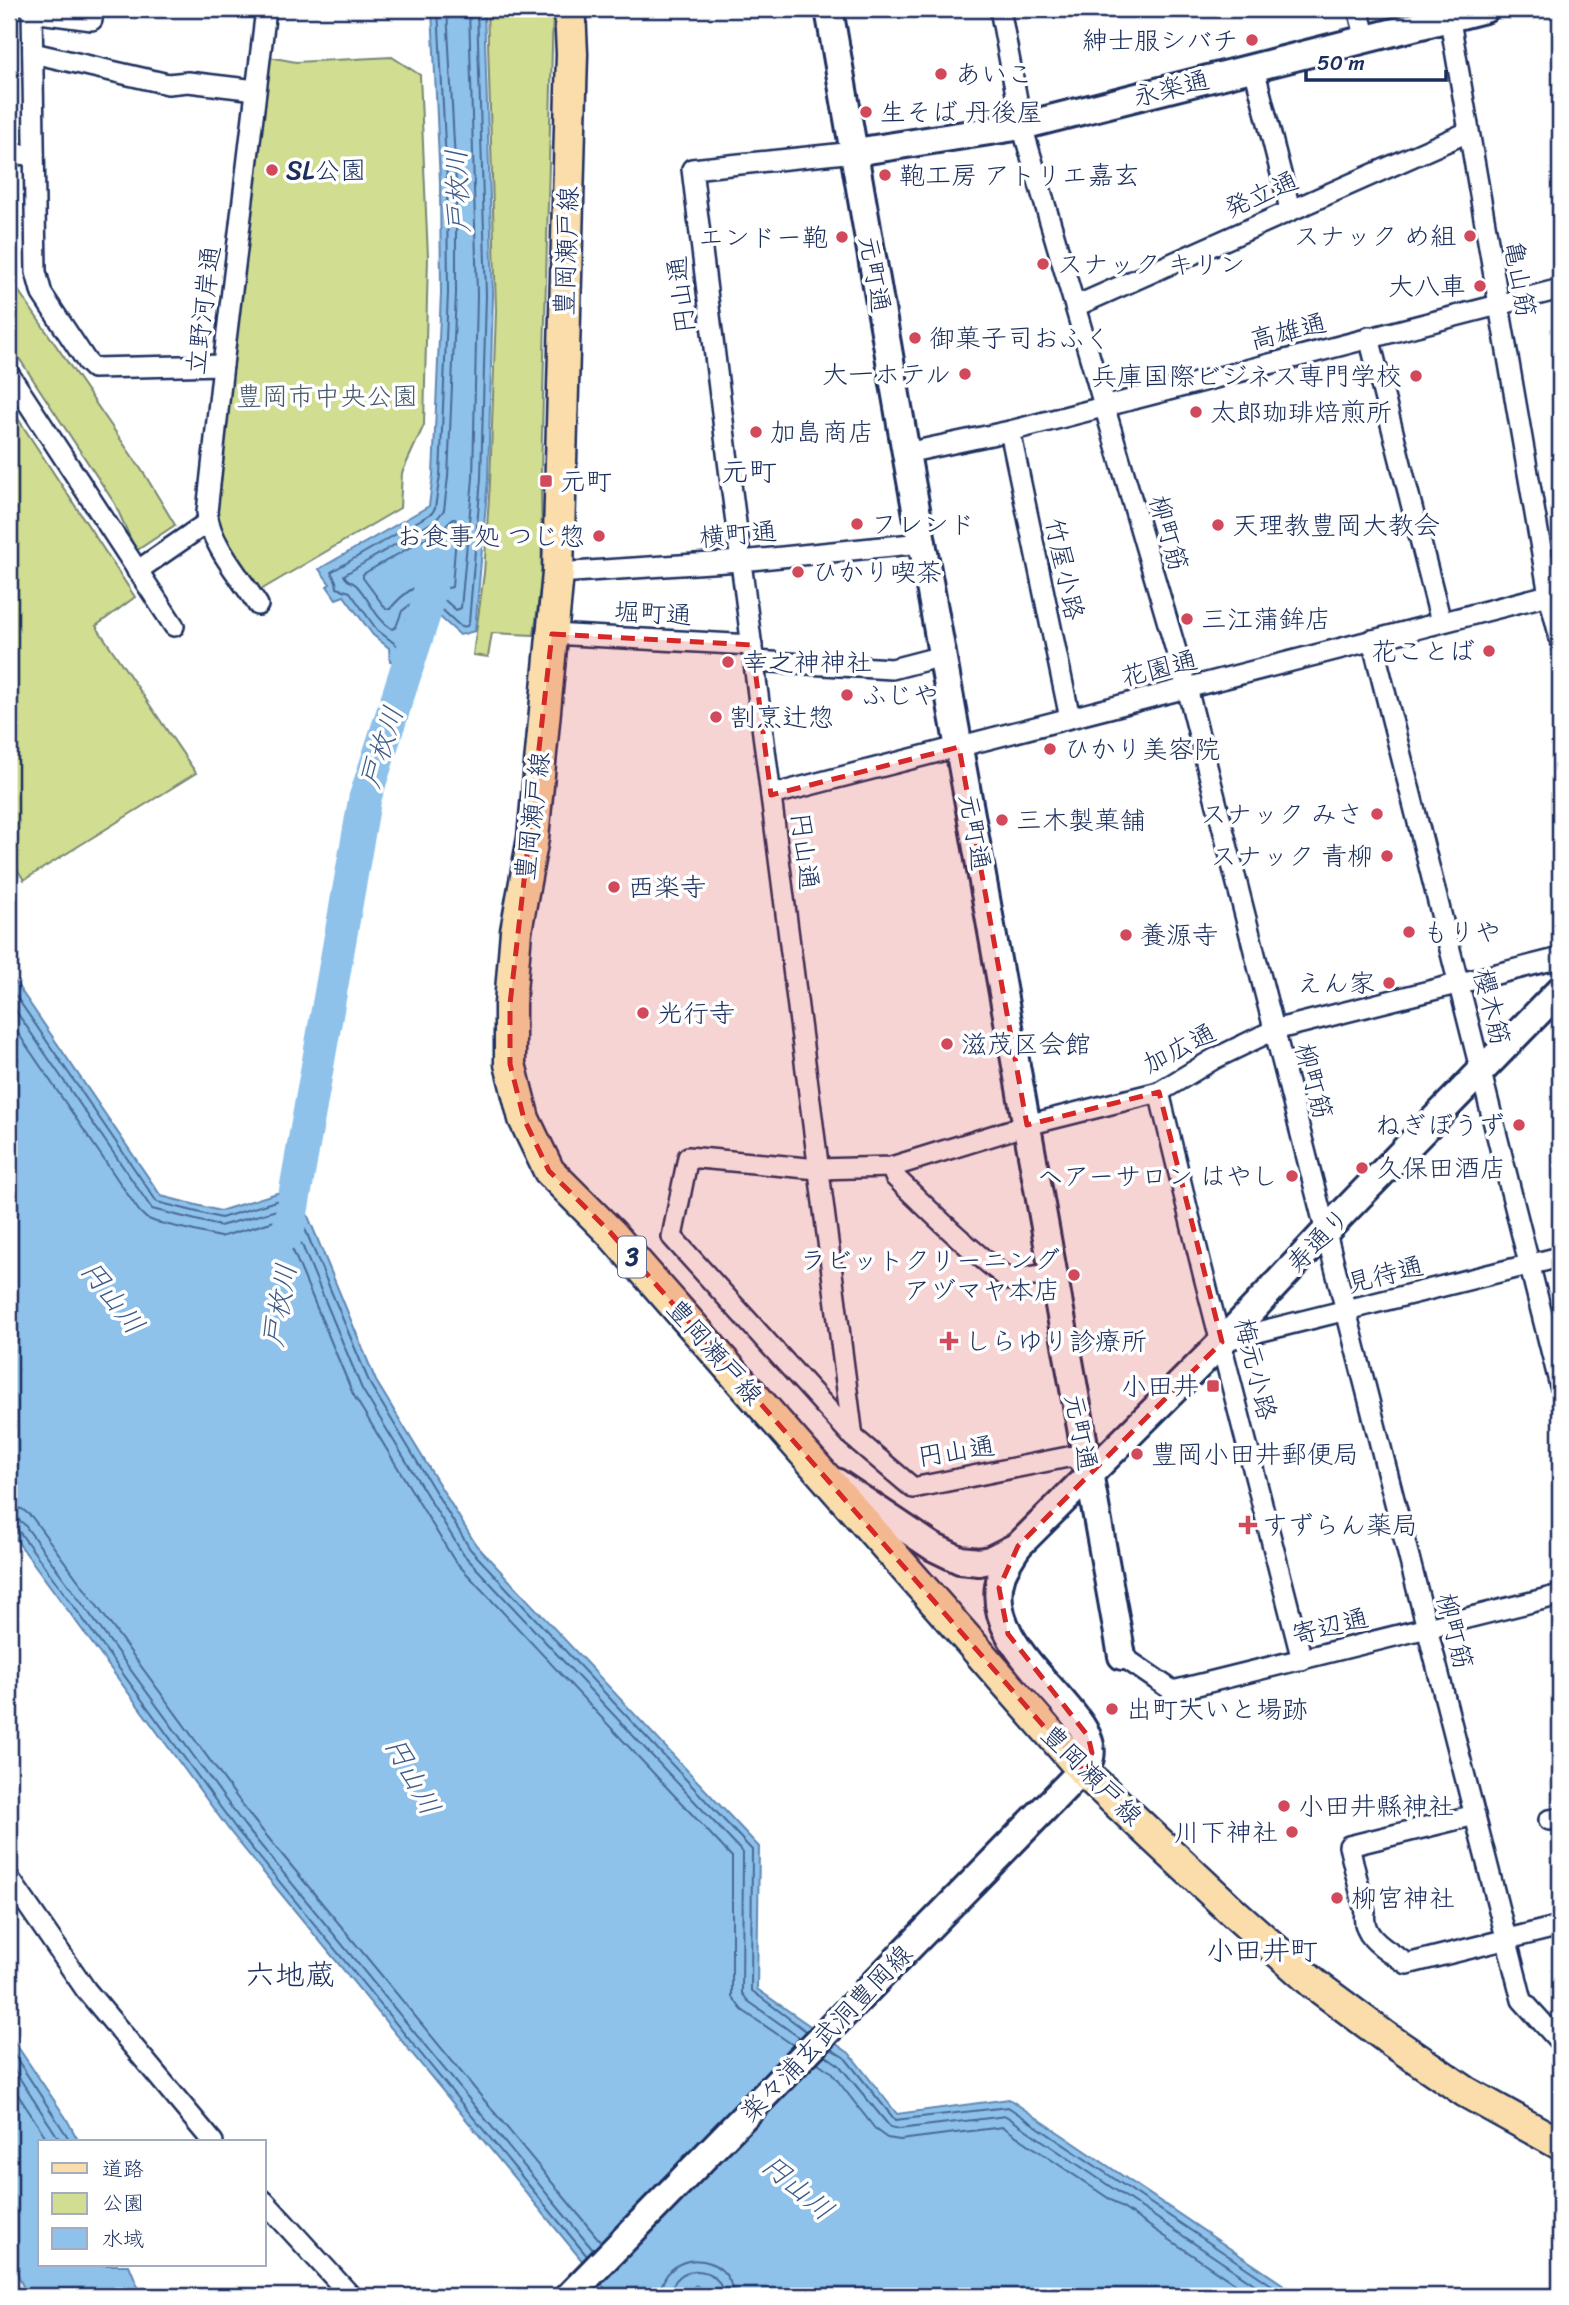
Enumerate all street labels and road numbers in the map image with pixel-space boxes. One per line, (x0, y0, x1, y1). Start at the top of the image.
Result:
street label: 永楽通 (1128, 56, 1214, 120)
street label: 発立通 (1216, 157, 1306, 231)
street label: 豊岡瀬戸線 (541, 185, 591, 317)
street label: 元町通 (846, 232, 904, 316)
street label: 亀山筋 (1491, 237, 1549, 321)
street label: 立野河岸通 (172, 243, 234, 377)
street label: 円山通 (653, 253, 709, 337)
street label: 高雄通 (1245, 299, 1331, 363)
street label: 柳町筋 (1136, 489, 1202, 577)
street label: 横町通 (697, 508, 779, 560)
street label: 竹屋小路 (1032, 513, 1098, 625)
street label: 堀町通 (613, 588, 693, 638)
street label: 花園通 (1116, 636, 1202, 700)
street label: 豊岡瀬戸線 (501, 749, 563, 883)
street label: 元町通 (946, 790, 1004, 874)
street label: 円山通 (777, 809, 833, 893)
street label: 櫻木筋 (1460, 964, 1524, 1050)
street label: 加広通 (1134, 1010, 1224, 1086)
street label: 柳町筋 (1282, 1037, 1346, 1125)
street label: 寿通り (1274, 1196, 1362, 1284)
road number: 3 (618, 1237, 646, 1278)
street label: 見待通 (1342, 1242, 1428, 1306)
street label: 豊岡瀬戸線 (655, 1288, 775, 1416)
street label: 梅元小路 (1221, 1313, 1291, 1425)
street label: 元町通 (1051, 1389, 1111, 1475)
street label: 円山通 (914, 1422, 998, 1480)
street label: 柳町筋 (1423, 1588, 1487, 1674)
street label: 寄辺通 (1287, 1594, 1373, 1658)
street label: 豊岡瀬戸線 (1030, 1713, 1154, 1837)
street label: 楽々浦玄武洞豊岡線 (728, 1933, 924, 2133)

